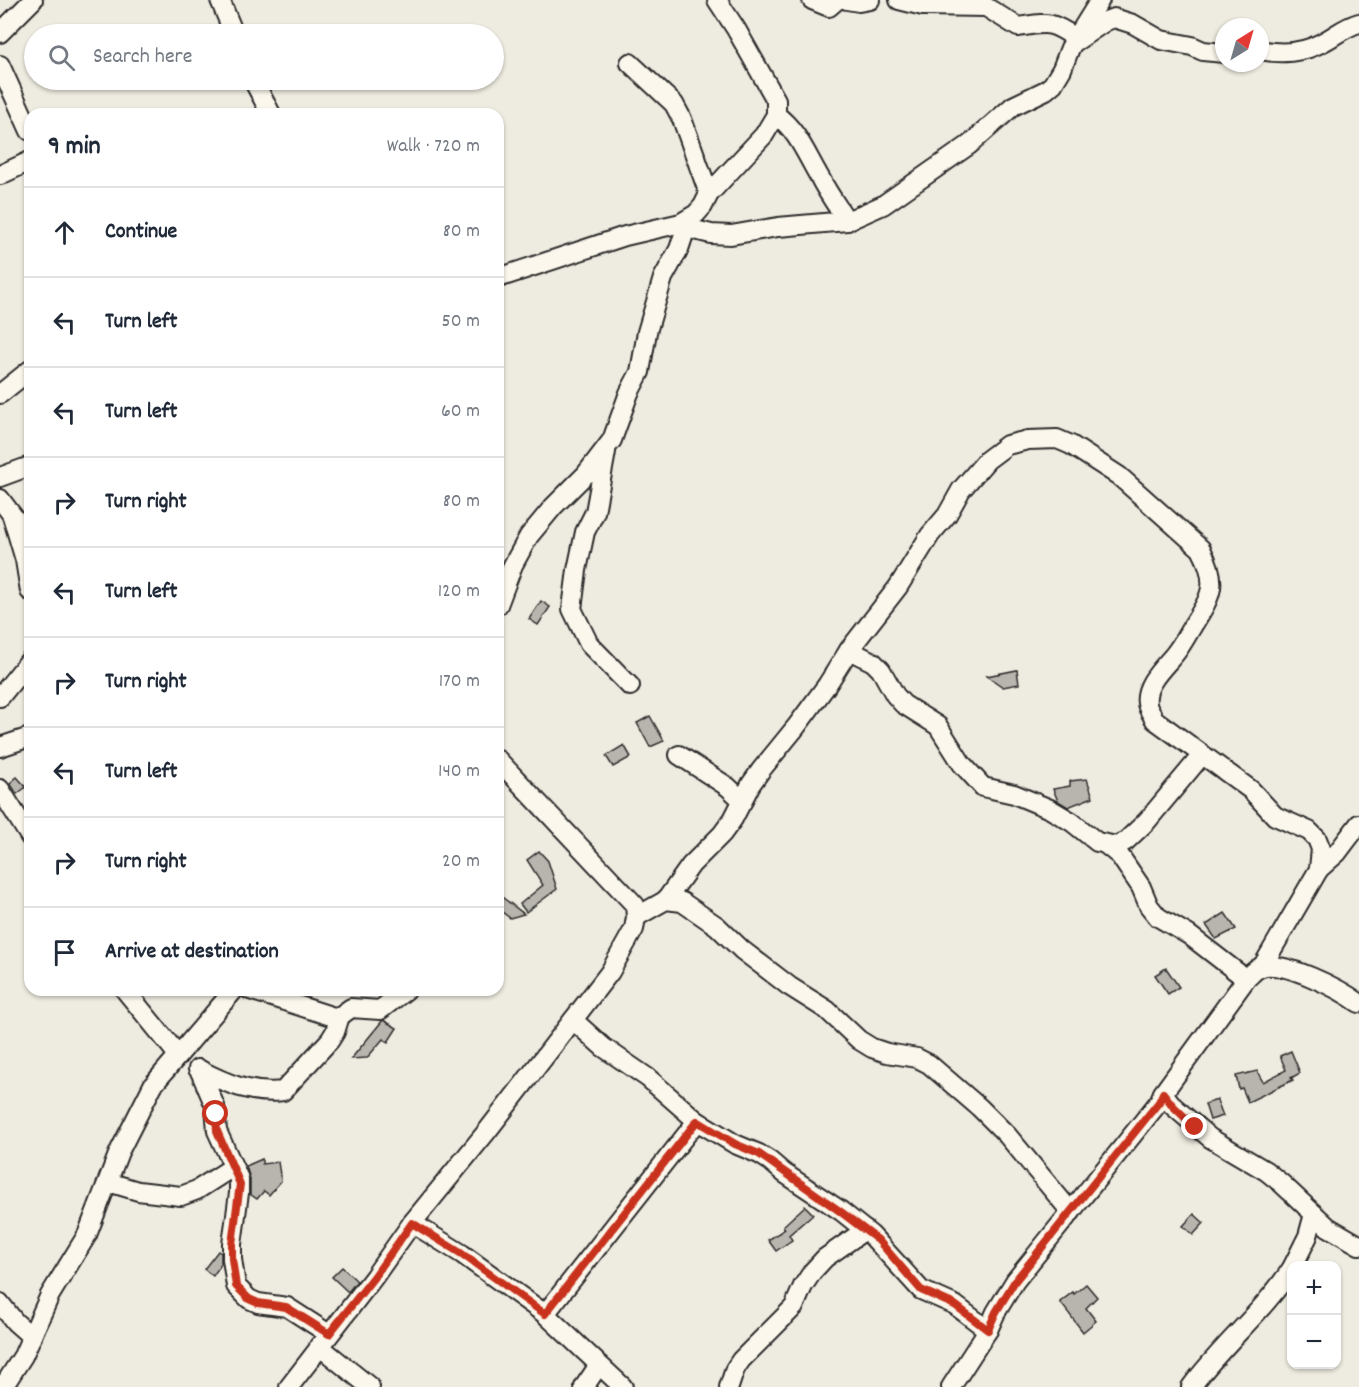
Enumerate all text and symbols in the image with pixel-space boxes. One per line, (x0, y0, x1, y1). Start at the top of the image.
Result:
north arrow (1215, 18, 1269, 72)
search box (24, 24, 504, 90)
icon: search (45, 41, 78, 74)
text: Search here (93, 42, 192, 73)
text: 9 min (48, 129, 101, 166)
text: Walk · 720 m (387, 133, 480, 161)
icon: ahead (48, 216, 81, 249)
text: Continue (105, 217, 177, 248)
text: 80 m (443, 218, 480, 246)
icon: left (48, 306, 81, 339)
text: Turn left (105, 307, 177, 338)
text: 50 m (442, 308, 480, 336)
icon: left (48, 396, 81, 429)
text: Turn left (105, 397, 177, 428)
text: 60 m (441, 398, 480, 426)
icon: right (48, 486, 81, 519)
text: Turn right (105, 487, 187, 518)
text: 80 m (443, 488, 480, 516)
icon: left (48, 576, 81, 609)
text: Turn left (105, 577, 177, 608)
text: 120 m (438, 578, 480, 606)
icon: right (48, 666, 81, 699)
text: Turn right (105, 667, 187, 698)
text: 170 m (439, 668, 480, 696)
icon: left (48, 756, 81, 789)
text: Turn left (105, 757, 177, 788)
text: 140 m (438, 758, 480, 786)
icon: right (48, 846, 81, 879)
text: Turn right (105, 847, 187, 878)
text: 20 m (442, 848, 480, 876)
icon: arrive (48, 936, 81, 969)
text: Arrive at destination (105, 937, 279, 968)
route start (202, 1100, 228, 1126)
route end (1181, 1113, 1207, 1139)
map controls (1287, 1261, 1341, 1369)
button: + (1287, 1261, 1341, 1315)
button: − (1287, 1315, 1341, 1369)

